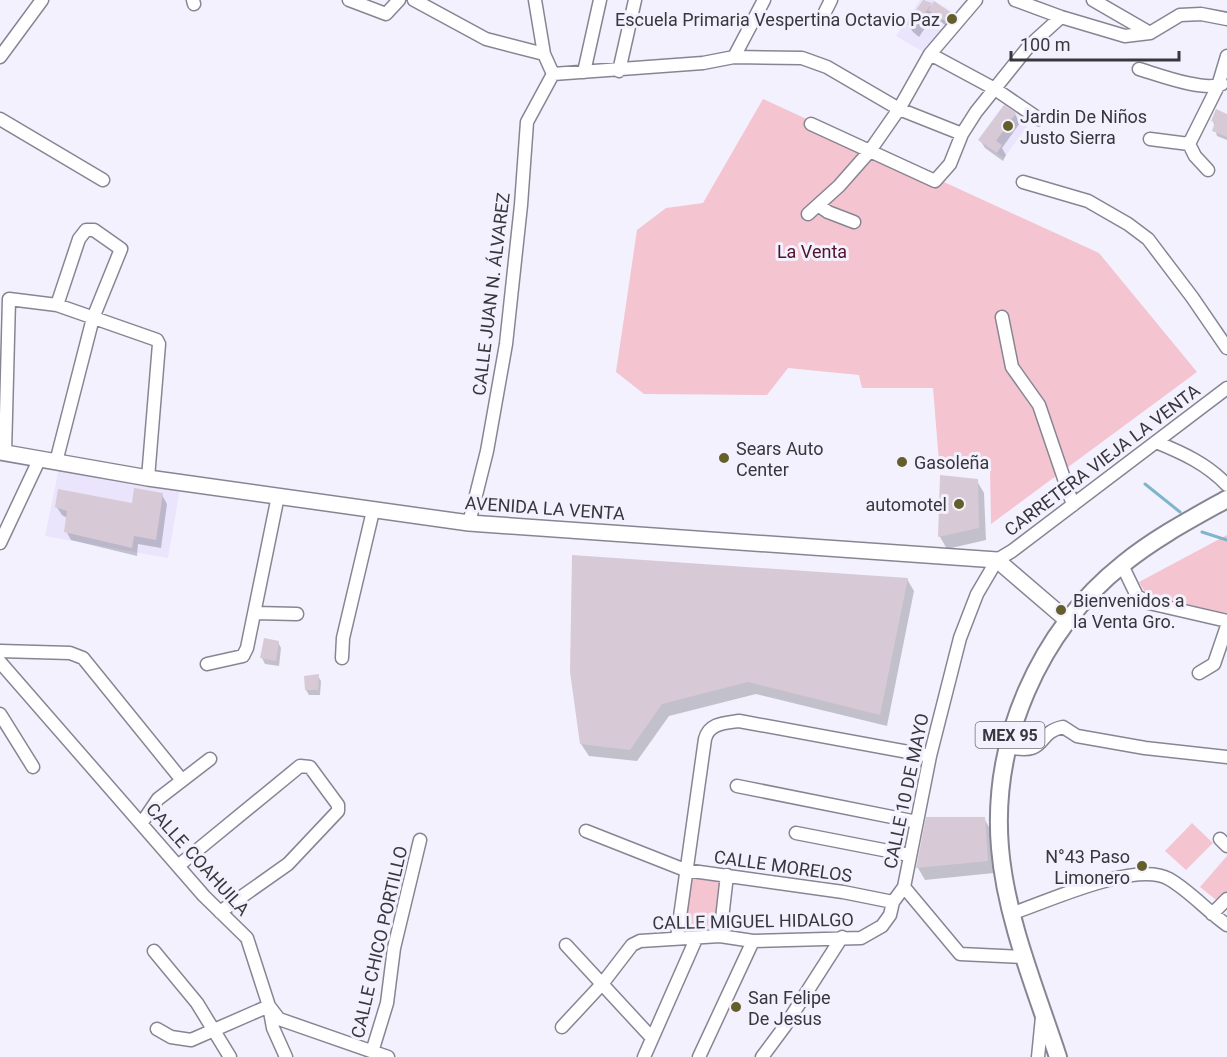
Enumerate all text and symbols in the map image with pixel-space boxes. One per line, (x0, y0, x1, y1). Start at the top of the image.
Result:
place label: Escuela Primaria Vespertina Octavio Paz (615, 9, 940, 30)
marker: Escuela Primaria Vespertina Octavio Paz (945, 12, 959, 26)
scale bar (1011, 24, 1179, 62)
text: 100 m (1020, 34, 1071, 55)
place label: Jardin De Niños Justo Sierra (1020, 106, 1147, 148)
marker: Jardin De Niños Justo Sierra (1001, 119, 1015, 133)
street label: CALLE JUAN N. ÁLVAREZ (468, 191, 514, 397)
park label: La Venta (777, 241, 847, 262)
street label: CARRETERA VIEJA LA VENTA (1000, 380, 1204, 540)
place label: Sears Auto Center (736, 438, 823, 480)
marker: Sears Auto Center (717, 451, 731, 465)
place label: Gasoleña (914, 452, 989, 473)
marker: Gasoleña (895, 455, 909, 469)
street label: AVENIDA LA VENTA (464, 492, 626, 524)
place label: automotel (865, 494, 947, 515)
marker: automotel (952, 497, 966, 511)
place label: Bienvenidos a la Venta Gro. (1073, 590, 1185, 632)
marker: Bienvenidos a la Venta Gro. (1054, 603, 1068, 617)
street label: CALLE 10 DE MAYO (879, 711, 933, 871)
road number: MEX 95 (976, 722, 1044, 748)
street label: CALLE COAHUILA (142, 798, 254, 920)
street label: CALLE CHICO PORTILLO (347, 844, 411, 1040)
street label: CALLE MORELOS (713, 846, 854, 886)
place label: N°43 Paso Limonero (1045, 846, 1130, 888)
marker: N°43 Paso Limonero (1135, 859, 1149, 873)
street label: CALLE MIGUEL HIDALGO (652, 909, 854, 933)
place label: San Felipe De Jesus (748, 987, 831, 1029)
marker: San Felipe De Jesus (729, 1000, 743, 1014)

